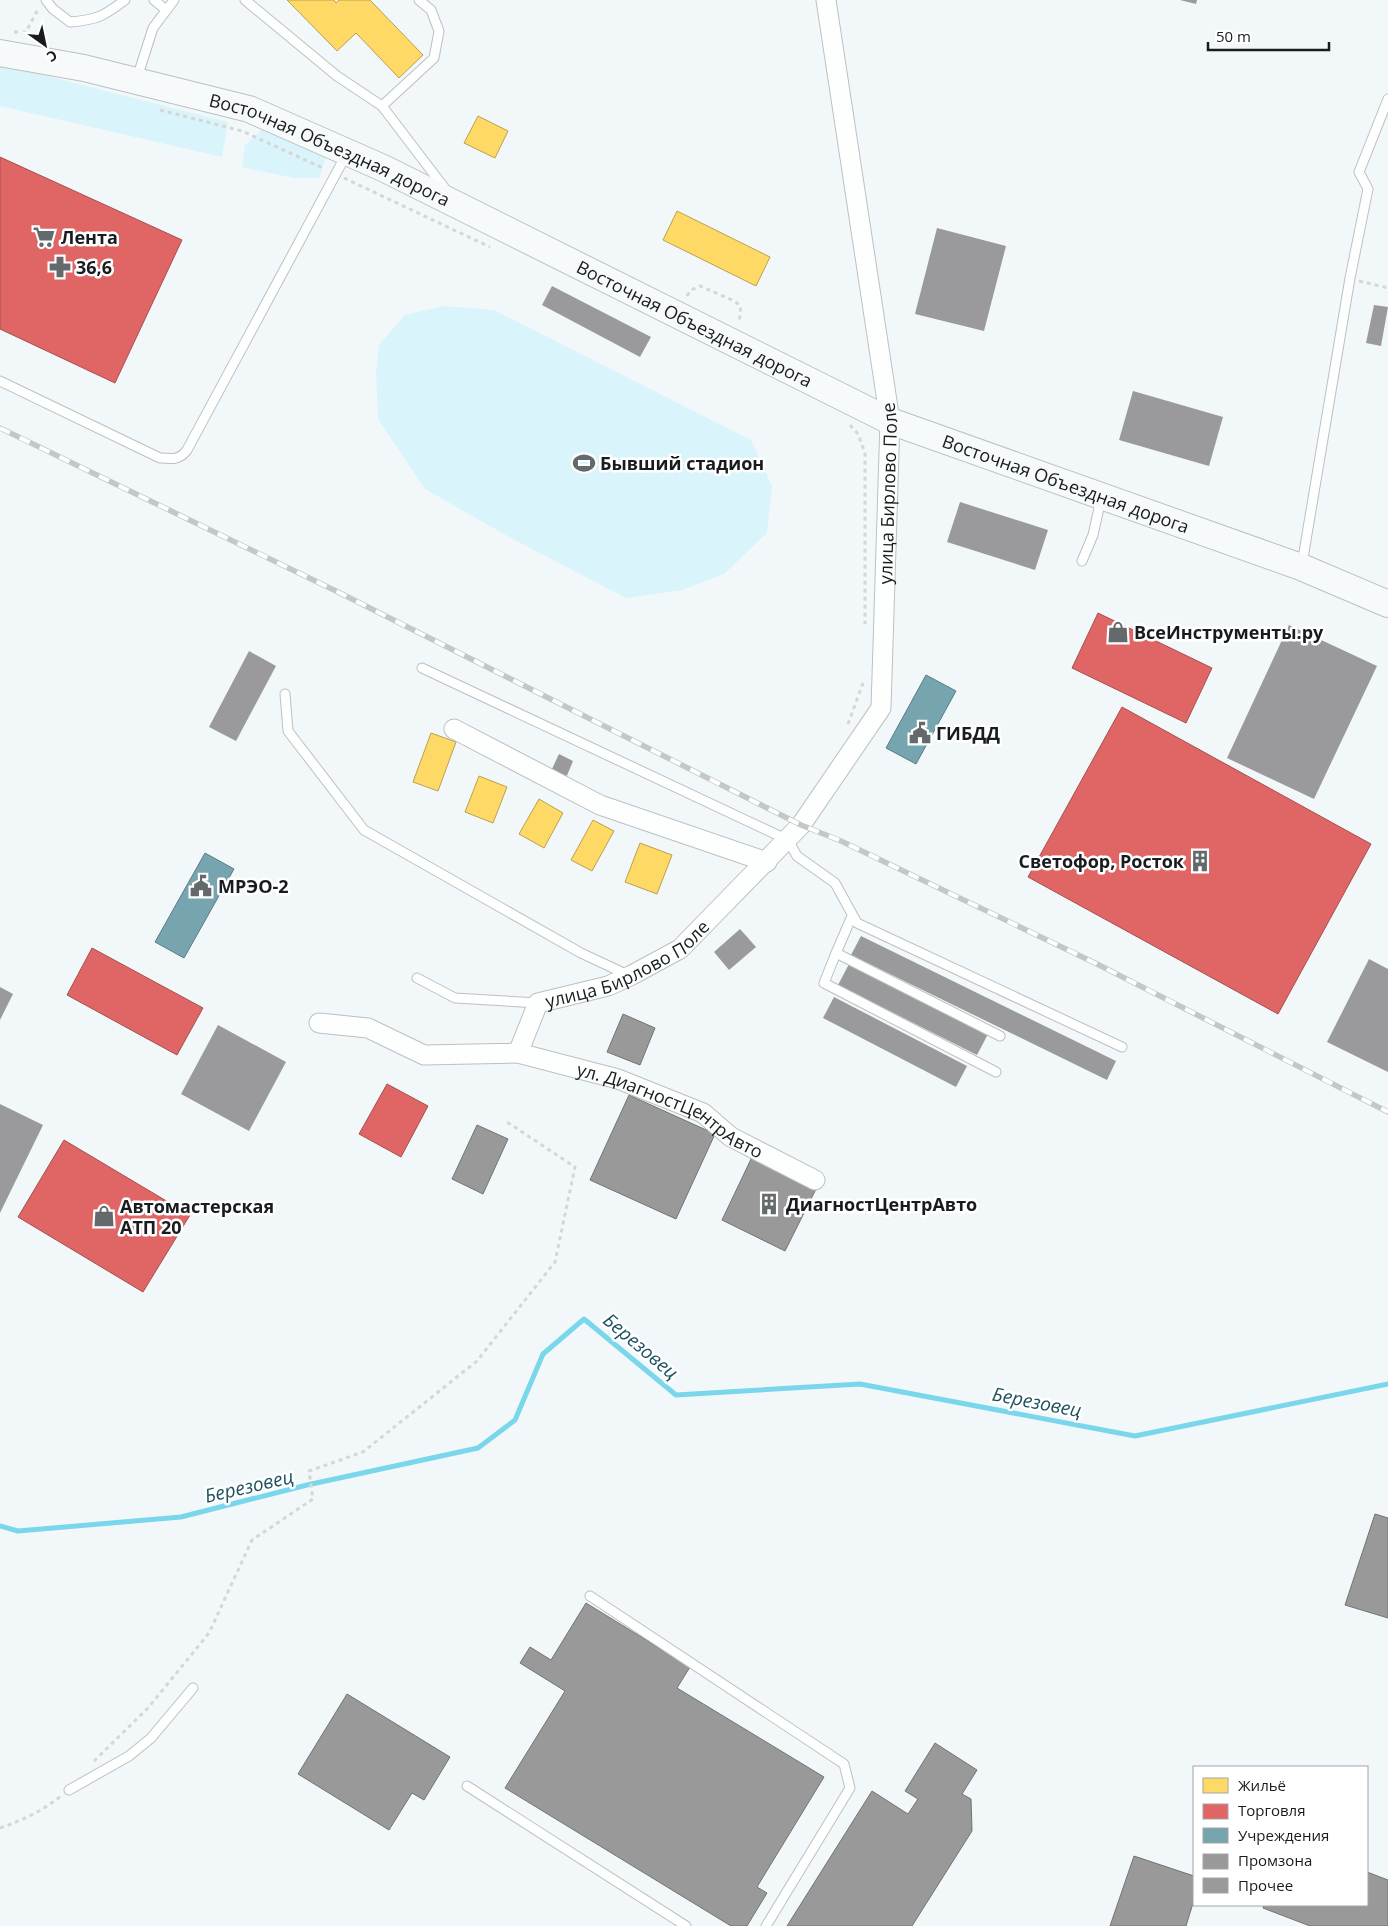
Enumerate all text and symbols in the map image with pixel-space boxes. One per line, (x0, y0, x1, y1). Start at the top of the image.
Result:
north arrow (20, 20, 70, 70)
scale bar (1208, 20, 1329, 52)
text: 50 m (1216, 26, 1251, 46)
text: С (43, 46, 61, 67)
street label: Восточная Объездная дорога (207, 88, 454, 212)
supermarket icon: Лента (31, 224, 57, 250)
place label: Лента (61, 225, 118, 249)
pharmacy icon: 36,6 (47, 254, 73, 280)
place label: 36,6 (76, 255, 112, 279)
street label: Восточная Объездная дорога (573, 255, 817, 392)
street label: улица Бирлово Поле (873, 401, 902, 585)
street label: Восточная Объездная дорога (939, 429, 1193, 538)
sports icon: Бывший стадион (571, 450, 597, 476)
place label: Бывший стадион (600, 451, 764, 475)
shop icon: ВсеИнструменты.ру (1105, 619, 1131, 645)
place label: ВсеИнструменты.ру (1134, 620, 1324, 644)
public building icon: ГИБДД (907, 720, 933, 746)
place label: ГИБДД (936, 721, 1000, 745)
building icon: Светофор, Росток (1187, 848, 1213, 874)
place label: Светофор, Росток (1019, 849, 1185, 873)
public building icon: МРЭО-2 (188, 873, 214, 899)
place label: МРЭО-2 (218, 874, 289, 898)
street label: улица Бирлово Поле (543, 915, 714, 1013)
street label: ул. ДиагностЦентрАвто (575, 1057, 767, 1164)
building icon: ДиагностЦентрАвто (756, 1191, 782, 1217)
place label: ДиагностЦентрАвто (786, 1192, 977, 1216)
place label: Автомастерская АТП 20 (120, 1194, 274, 1239)
shop icon: Автомастерская АТП 20 (91, 1203, 117, 1229)
water label: Березовец (598, 1307, 684, 1385)
water label: Березовец (990, 1381, 1084, 1423)
water label: Березовец (202, 1463, 296, 1509)
legend (1193, 1766, 1368, 1906)
text: Жильё (1238, 1775, 1286, 1795)
text: Торговля (1238, 1800, 1305, 1820)
text: Учреждения (1238, 1825, 1329, 1845)
text: Промзона (1238, 1850, 1312, 1870)
text: Прочее (1238, 1875, 1293, 1895)

